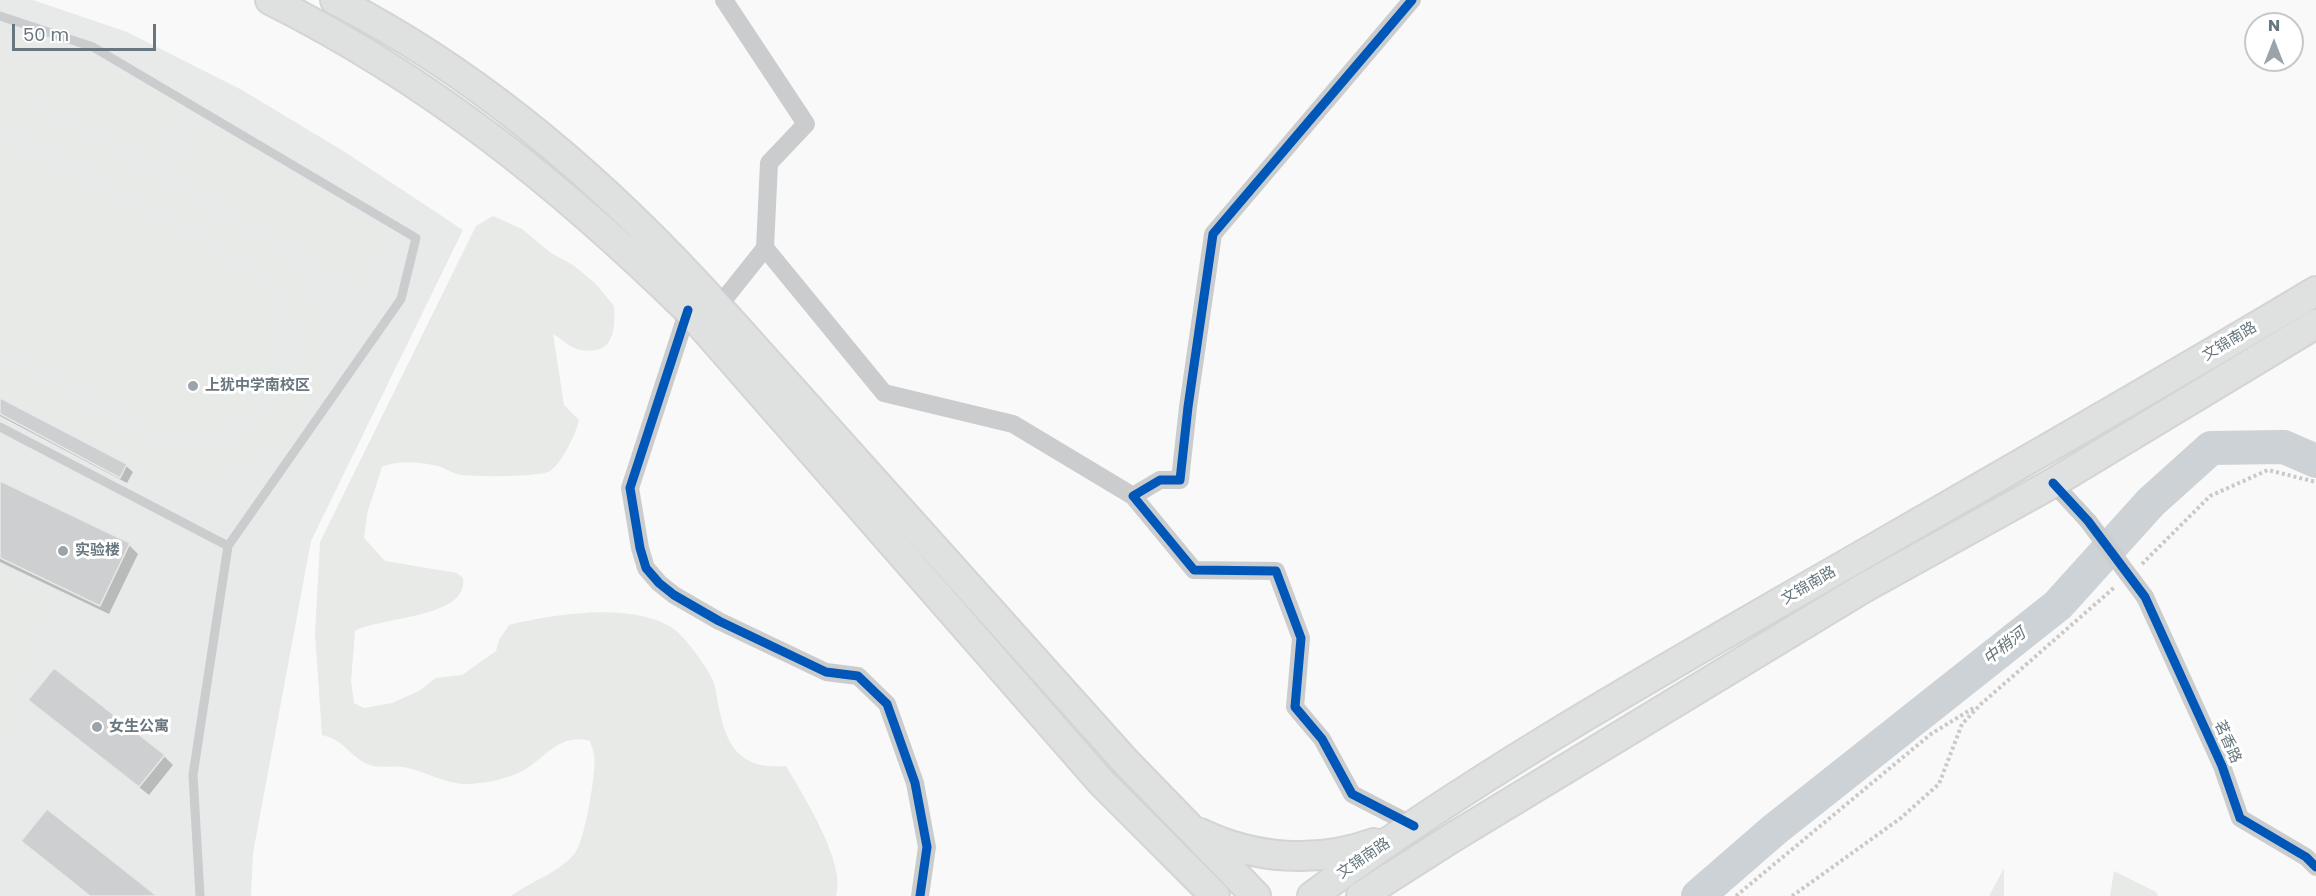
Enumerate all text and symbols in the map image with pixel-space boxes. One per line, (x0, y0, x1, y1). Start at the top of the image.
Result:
scale bar (15, 12, 159, 50)
north arrow (2244, 12, 2304, 72)
text: N (2268, 14, 2280, 37)
text: 50 m (23, 22, 69, 47)
street label: 文锦南路 (2200, 319, 2260, 365)
place label: 上犹中学南校区 (205, 377, 310, 395)
marker: 上犹中学南校区 (186, 379, 200, 393)
place label: 实验楼 (75, 542, 120, 560)
marker: 实验楼 (56, 544, 70, 558)
street label: 文锦南路 (1779, 563, 1839, 609)
water label: 中稍河 (1980, 625, 2030, 669)
place label: 女生公寓 (109, 718, 169, 736)
street label: 茗香路 (2210, 718, 2244, 766)
marker: 女生公寓 (90, 720, 104, 734)
street label: 文锦南路 (1334, 835, 1394, 883)

